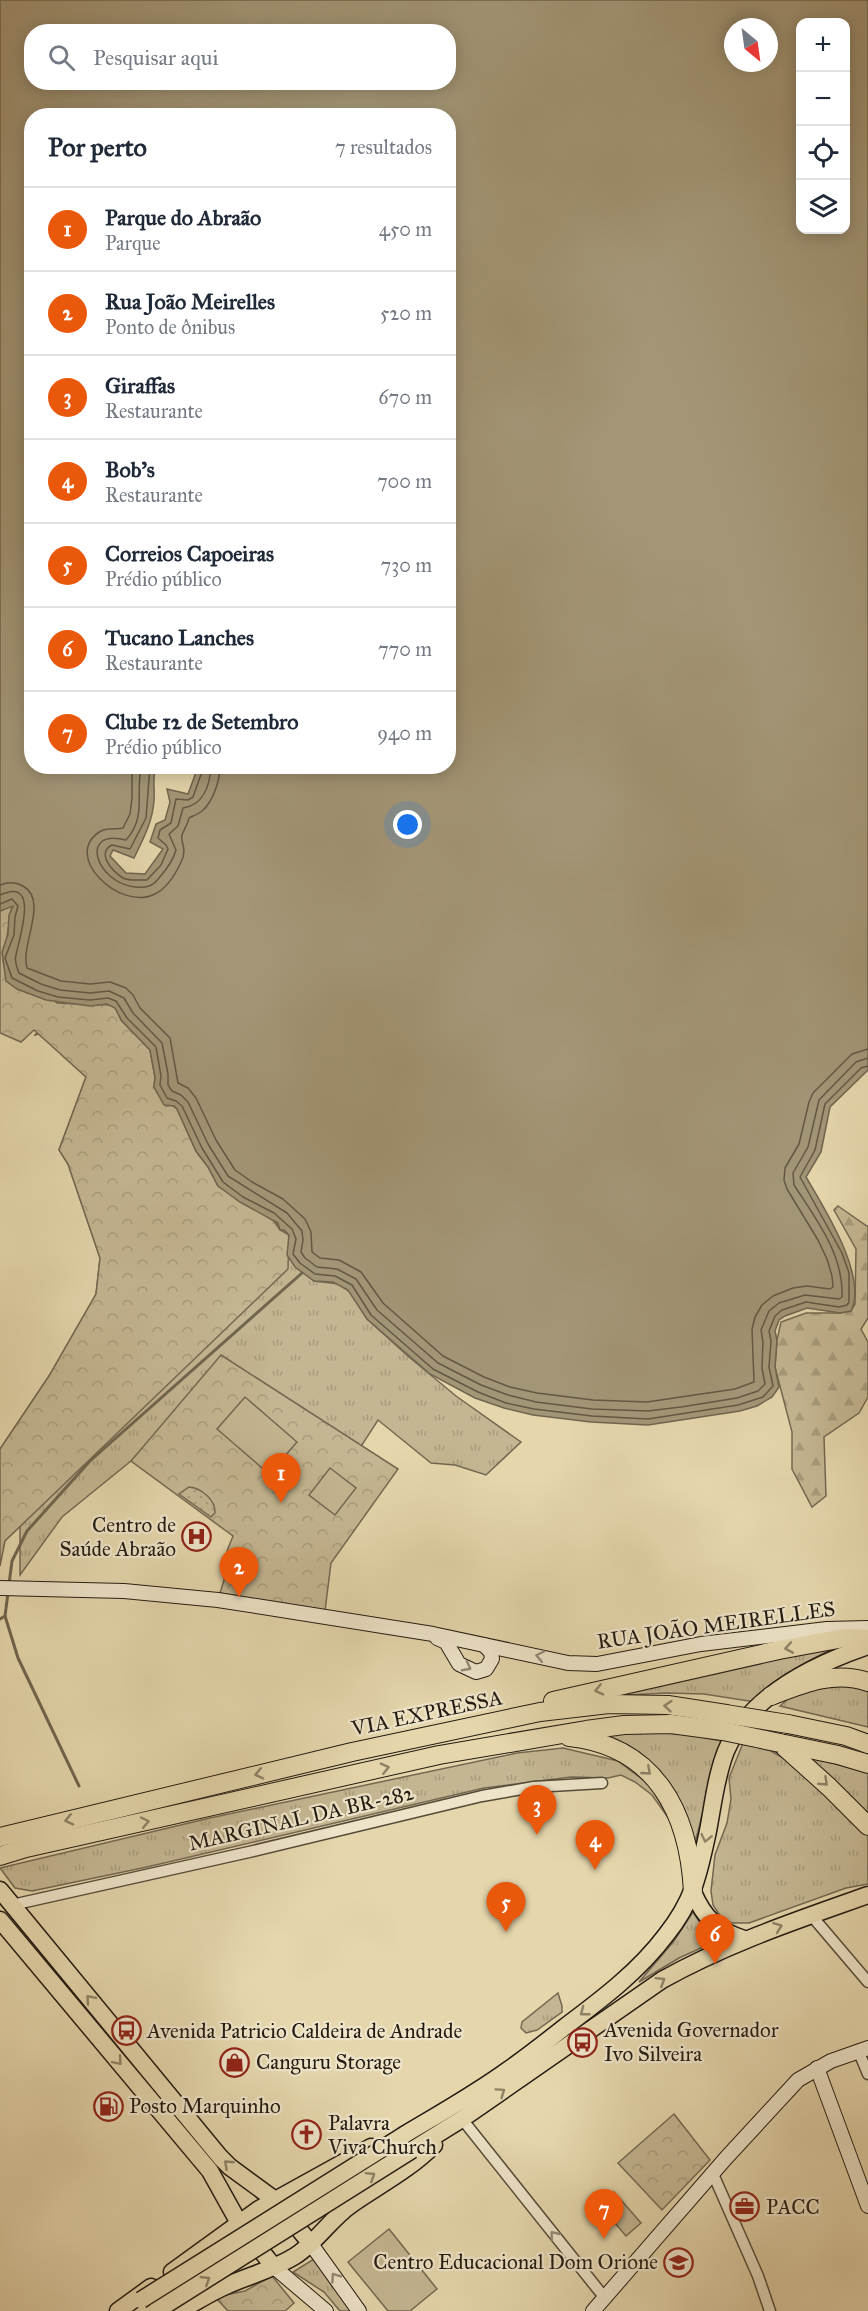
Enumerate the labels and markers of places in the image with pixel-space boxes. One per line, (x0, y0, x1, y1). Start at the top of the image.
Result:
pin: 1 (262, 1454, 300, 1503)
place label: Centro de Saúde Abraão (59, 1512, 176, 1562)
hospital icon: Centro de Saúde Abraão (181, 1521, 213, 1553)
pin: 2 (220, 1548, 258, 1597)
pin: 3 (518, 1786, 556, 1835)
pin: 4 (576, 1820, 614, 1870)
pin: 5 (486, 1882, 526, 1932)
pin: 6 (696, 1914, 734, 1964)
bus stop icon: Avenida Patricio Caldeira de Andrade (110, 2015, 142, 2047)
place label: Avenida Governador Ivo Silveira (603, 2017, 779, 2067)
place label: Avenida Patricio Caldeira de Andrade (146, 2018, 462, 2044)
bus stop icon: Avenida Governador Ivo Silveira (567, 2026, 599, 2058)
shop icon: Canguru Storage (219, 2046, 251, 2078)
place label: Canguru Storage (256, 2049, 401, 2075)
fuel station icon: Posto Marquinho (92, 2090, 124, 2122)
place label: Posto Marquinho (129, 2093, 281, 2119)
place label: Palavra Viva Church (327, 2110, 437, 2160)
church icon: Palavra Viva Church (291, 2119, 323, 2151)
pin: 7 (584, 2190, 624, 2239)
office icon: PACC (729, 2191, 761, 2223)
place label: PACC (766, 2194, 820, 2220)
school or university icon: Centro Educacional Dom Orione (663, 2246, 695, 2278)
place label: Centro Educacional Dom Orione (373, 2249, 658, 2275)

